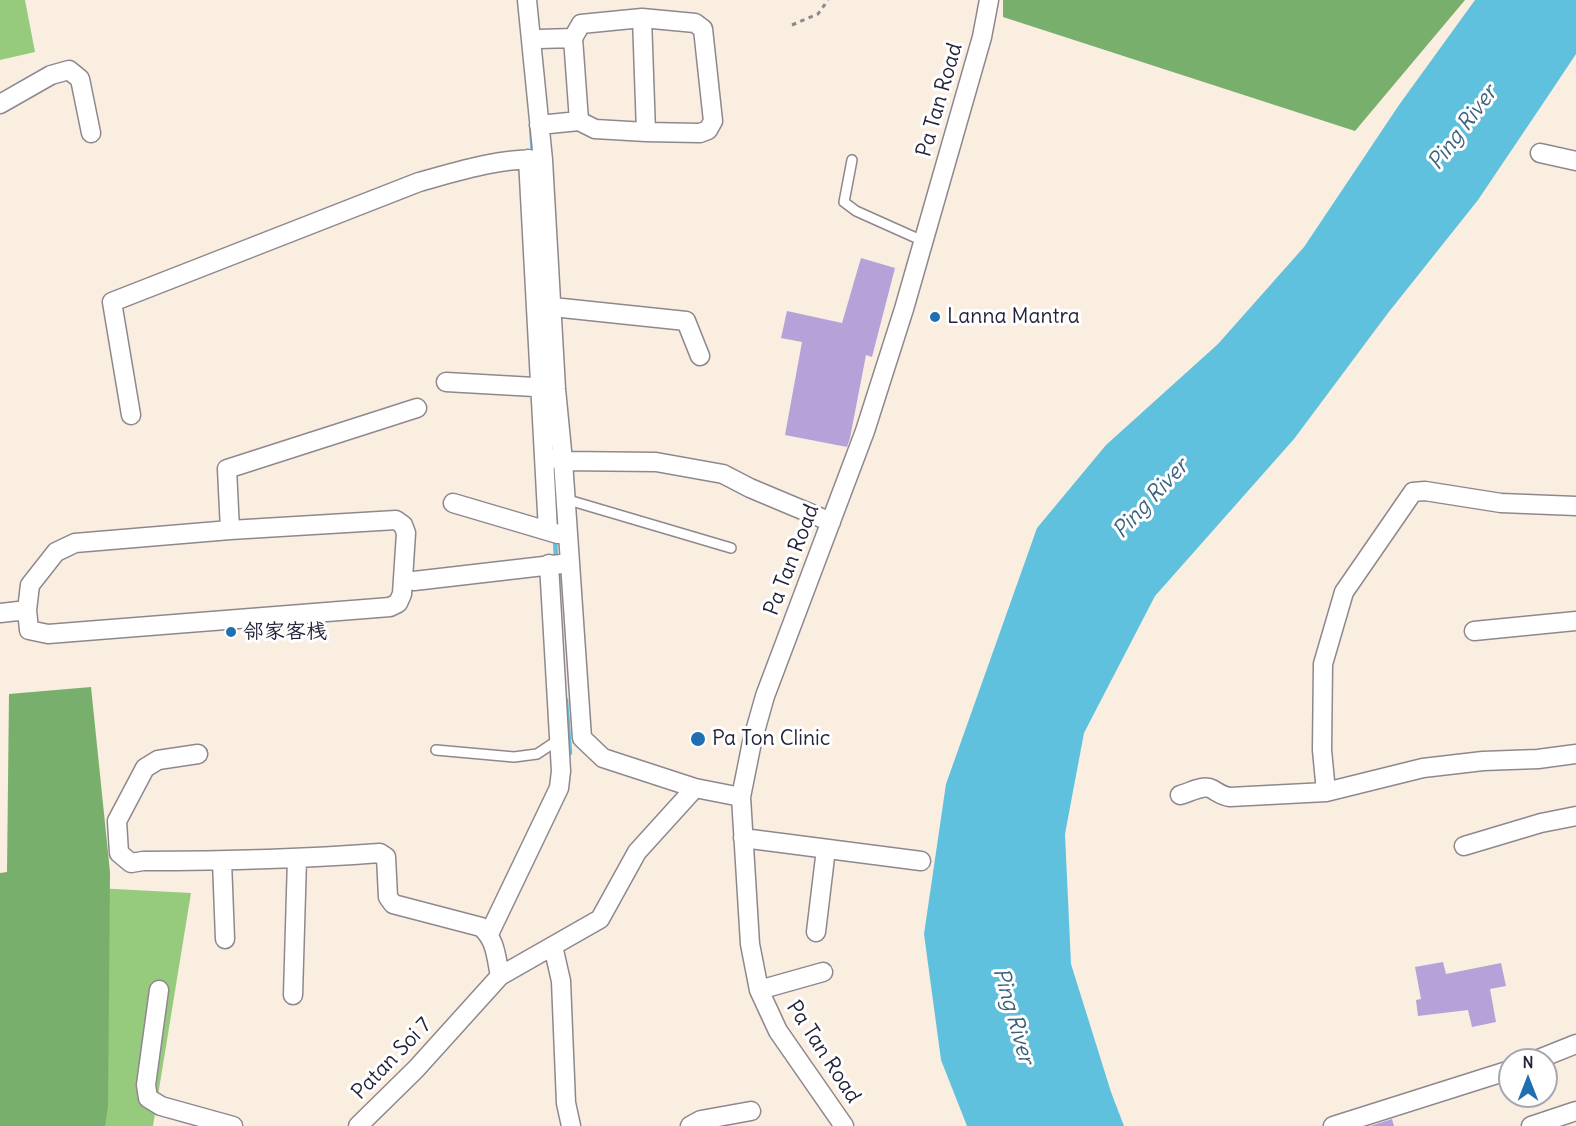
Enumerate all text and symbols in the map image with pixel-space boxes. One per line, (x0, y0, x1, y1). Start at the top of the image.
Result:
street label: Pa Tan Road (912, 40, 968, 160)
water label: Ping River (1423, 81, 1503, 175)
place label: Lanna Mantra (947, 304, 1080, 330)
marker: Lanna Mantra (928, 310, 942, 324)
water label: Ping River (1108, 454, 1194, 544)
street label: Pa Tan Road (759, 501, 825, 619)
place label: 邻家客栈 (243, 619, 327, 645)
marker: 邻家客栈 (224, 625, 238, 639)
place label: Pa Ton Clinic (712, 726, 830, 752)
marker: Pa Ton Clinic (689, 730, 707, 748)
water label: Ping River (987, 965, 1039, 1067)
street label: Pa Tan Road (781, 996, 865, 1108)
street label: Patan Soi 7 (347, 1013, 437, 1105)
north arrow (1498, 1048, 1558, 1108)
text: N (1522, 1052, 1534, 1072)

